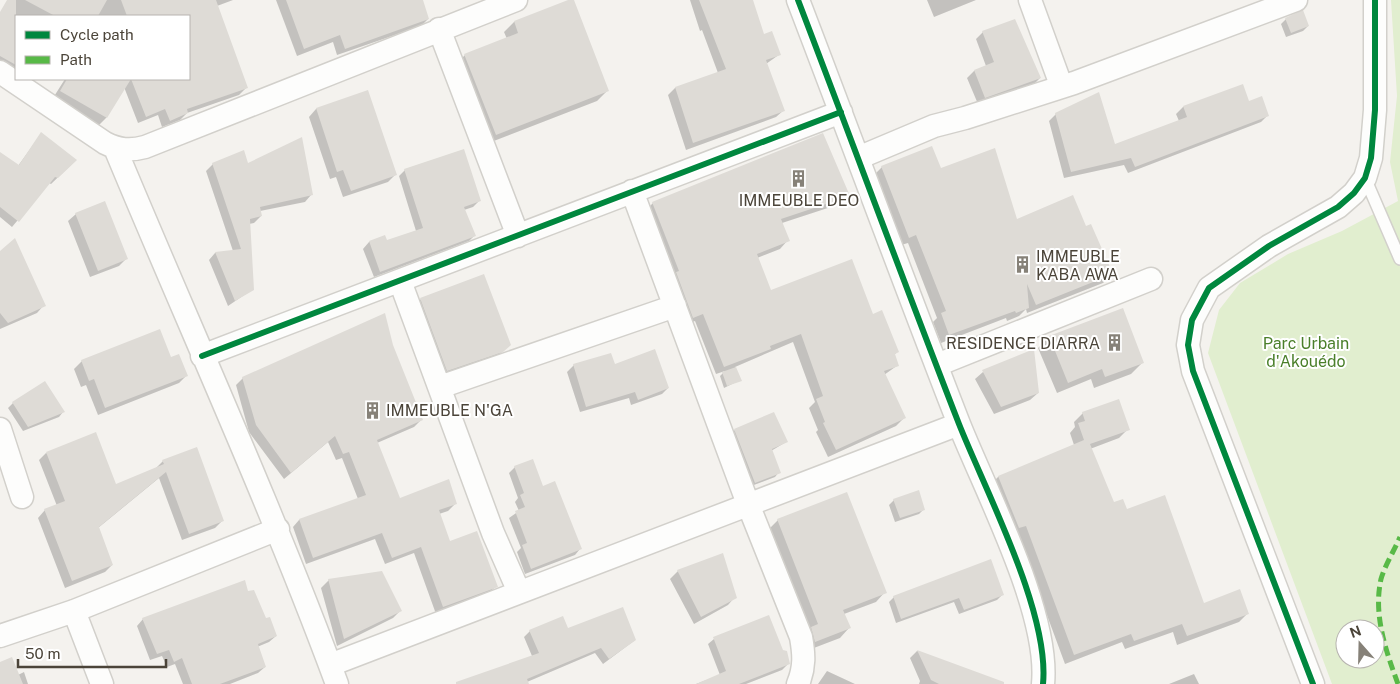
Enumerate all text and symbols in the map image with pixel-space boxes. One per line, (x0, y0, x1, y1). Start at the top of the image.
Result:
legend (15, 15, 190, 80)
text: Cycle path (60, 26, 134, 43)
text: Path (60, 51, 92, 68)
building icon: IMMEUBLE DEO (789, 169, 809, 189)
place label: IMMEUBLE DEO (739, 191, 859, 210)
place label: IMMEUBLE KABA AWA (1036, 247, 1120, 284)
building icon: IMMEUBLE KABA AWA (1012, 255, 1032, 275)
building icon: RESIDENCE DIARRA (1104, 333, 1124, 353)
place label: RESIDENCE DIARRA (946, 334, 1100, 353)
park label: Parc Urbain d'Akouédo (1263, 334, 1349, 371)
building icon: IMMEUBLE N'GA (362, 400, 382, 420)
place label: IMMEUBLE N'GA (386, 401, 513, 420)
north arrow (1335, 619, 1385, 669)
text: N (1348, 622, 1363, 641)
scale bar (18, 636, 165, 668)
text: 50 m (25, 645, 60, 662)

